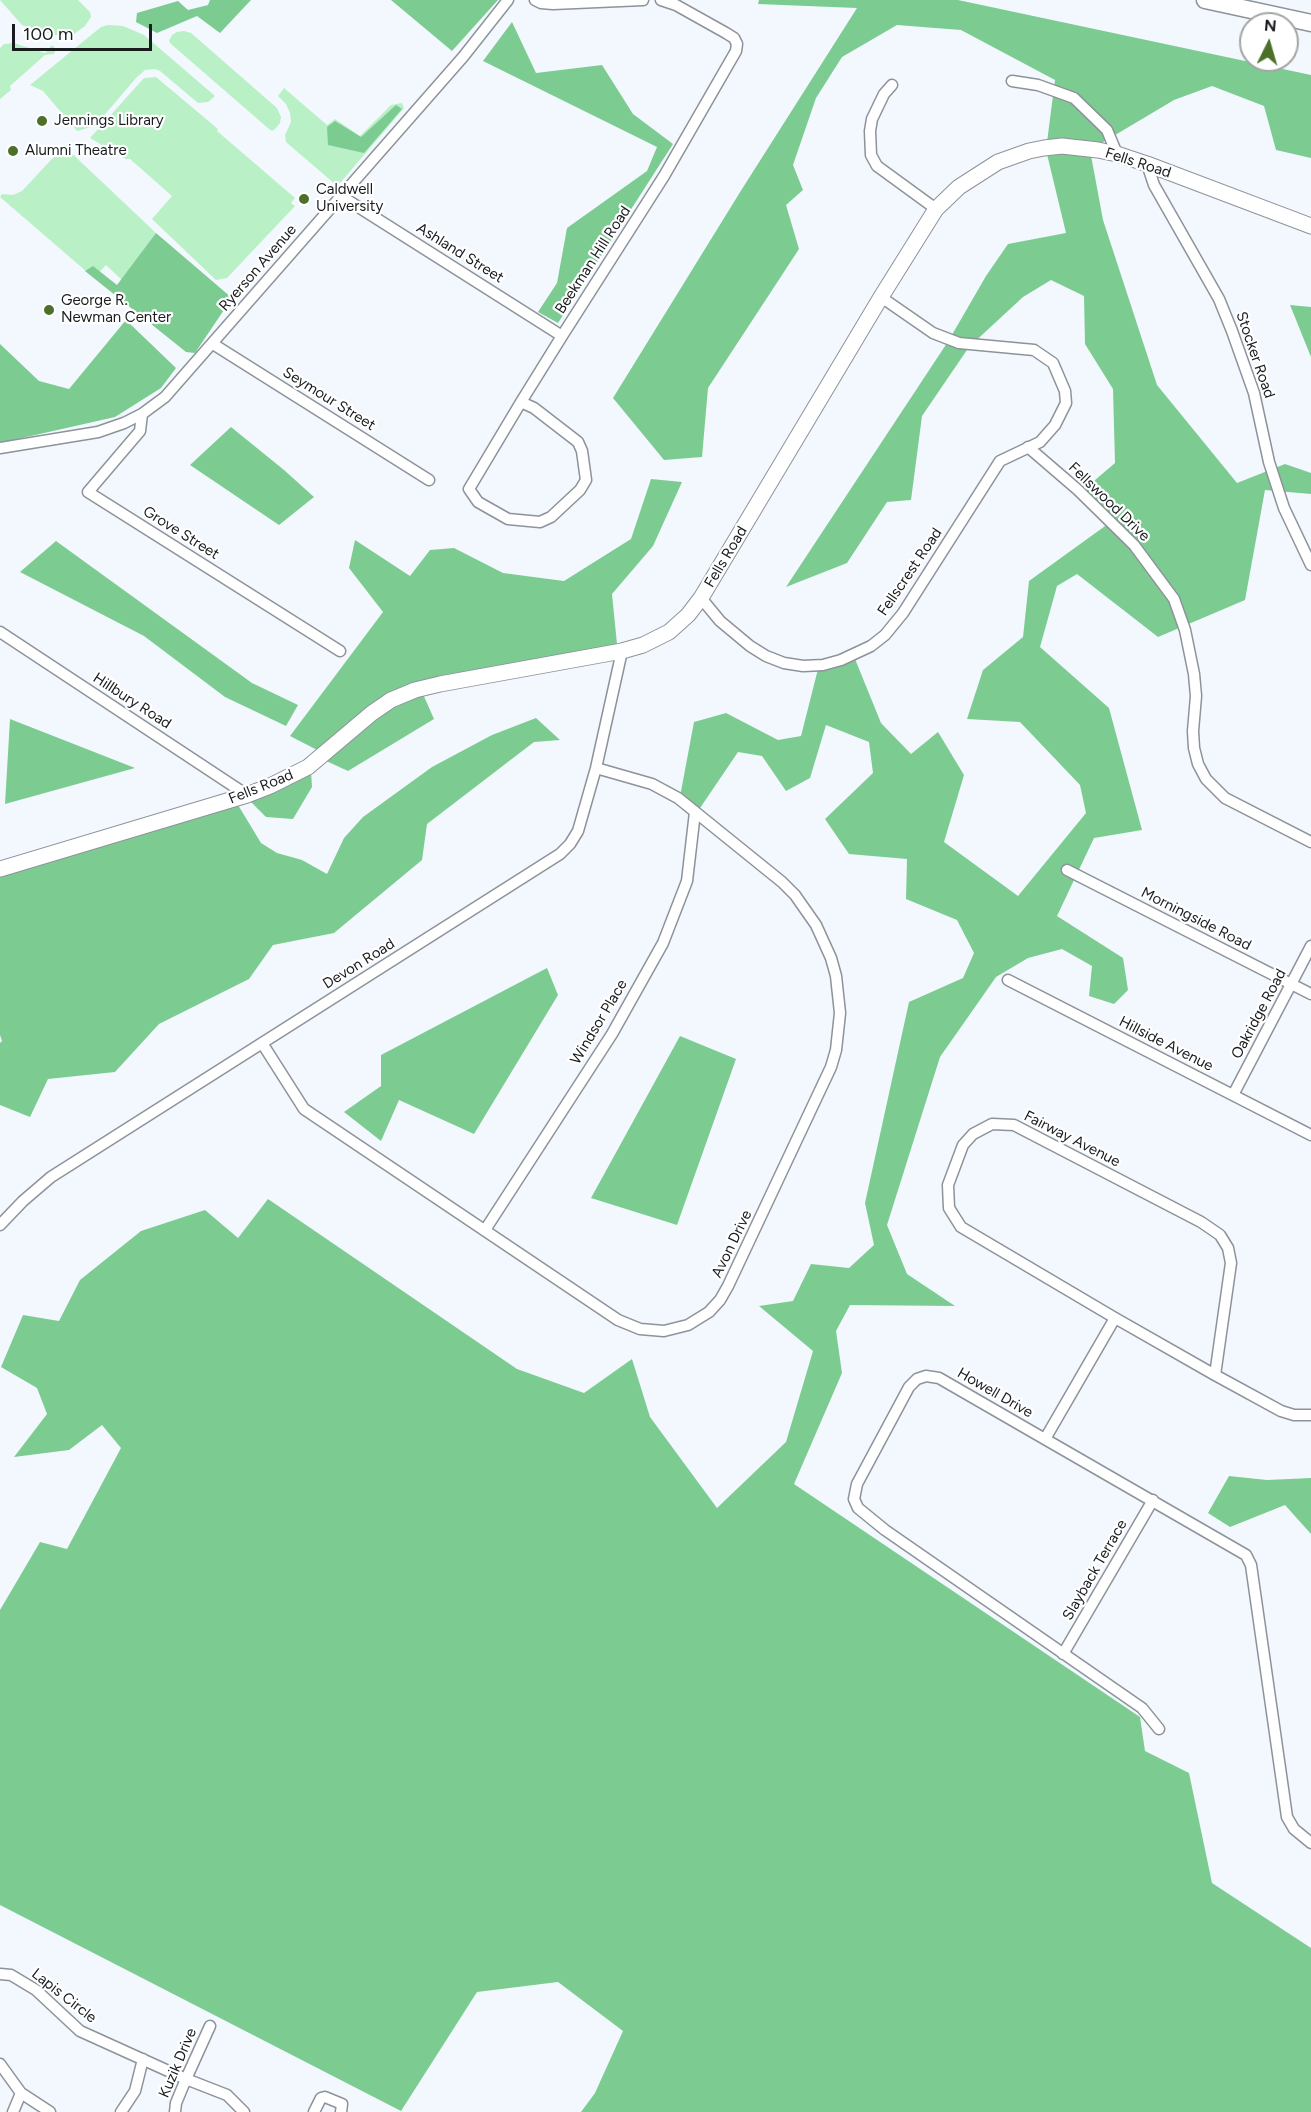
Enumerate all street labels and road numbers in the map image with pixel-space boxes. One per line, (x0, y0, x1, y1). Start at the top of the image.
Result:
street label: Fells Road (1103, 144, 1173, 182)
street label: Beekman Hill Road (551, 203, 635, 317)
street label: Ashland Street (413, 219, 507, 287)
street label: Ryerson Avenue (216, 221, 300, 315)
street label: Stocker Road (1232, 309, 1278, 401)
street label: Seymour Street (279, 363, 379, 435)
street label: Fellswood Drive (1065, 459, 1153, 545)
street label: Grove Street (140, 502, 222, 564)
street label: Fells Road (701, 523, 751, 591)
street label: Fellscrest Road (874, 525, 946, 619)
street label: Hillbury Road (89, 669, 175, 733)
street label: Fells Road (226, 766, 296, 808)
street label: Morningside Road (1138, 883, 1254, 955)
street label: Devon Road (320, 935, 398, 993)
street label: Oakridge Road (1228, 966, 1290, 1062)
street label: Windsor Place (567, 976, 631, 1068)
street label: Hillside Avenue (1116, 1013, 1216, 1075)
street label: Fairway Avenue (1021, 1107, 1123, 1171)
street label: Avon Drive (708, 1207, 756, 1281)
street label: Howell Drive (954, 1364, 1036, 1422)
street label: Slayback Terrace (1059, 1517, 1131, 1623)
street label: Lapis Circle (28, 1965, 100, 2027)
street label: Kuzik Drive (155, 2025, 201, 2101)

